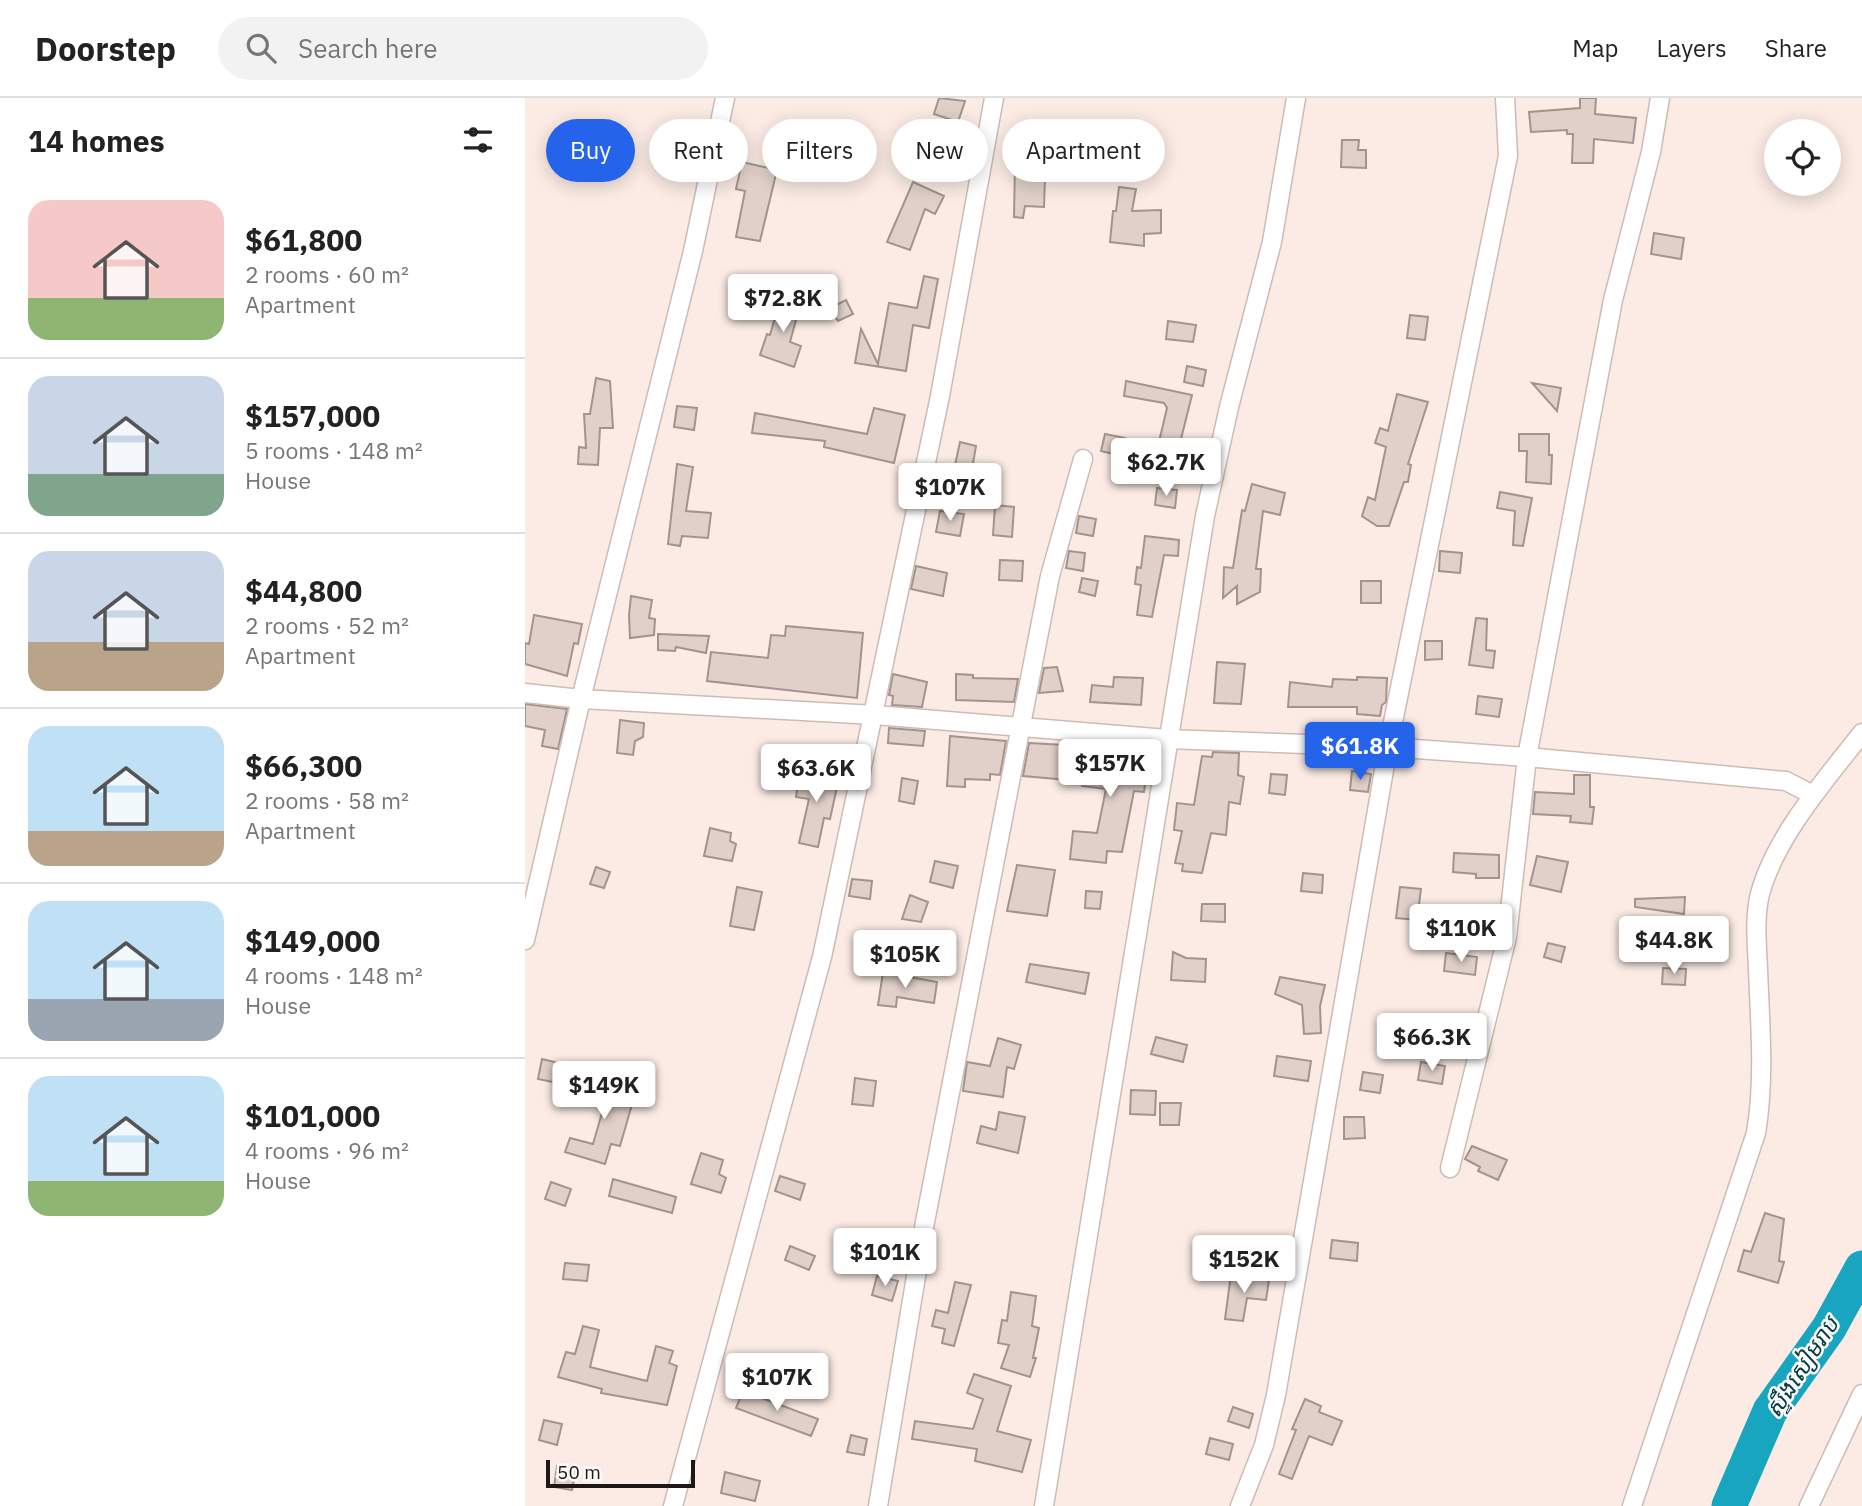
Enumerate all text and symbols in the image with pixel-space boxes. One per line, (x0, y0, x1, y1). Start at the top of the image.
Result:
search box (218, 17, 708, 80)
text: Doorstep (35, 27, 176, 70)
icon: search (242, 29, 280, 67)
text: Search here (298, 31, 437, 65)
text: Map (1572, 32, 1619, 64)
text: Layers (1657, 32, 1727, 64)
text: Share (1765, 32, 1827, 64)
chip: Buy (546, 119, 635, 182)
chip: Rent (649, 119, 748, 182)
chip: Filters (762, 119, 877, 182)
chip: New (891, 119, 988, 182)
chip: Apartment (1002, 119, 1165, 182)
map controls (1764, 119, 1841, 196)
button: locate (1764, 119, 1841, 196)
text: 14 homes (28, 121, 165, 160)
icon: filters (459, 121, 497, 159)
text: $61,800 (245, 220, 362, 259)
icon: home (84, 228, 168, 312)
text: 2 rooms · 60 m² (245, 259, 409, 289)
pin: $72.8K (726, 274, 840, 334)
text: $72.8K (744, 282, 822, 312)
text: Apartment (245, 289, 356, 319)
text: $157,000 (245, 396, 380, 435)
icon: home (84, 404, 168, 488)
text: 5 rooms · 148 m² (245, 435, 423, 465)
pin: $62.7K (1109, 438, 1223, 498)
text: $62.7K (1127, 446, 1205, 476)
pin: $107K (901, 464, 999, 523)
text: House (245, 465, 311, 495)
text: $107K (914, 471, 986, 501)
text: $44,800 (245, 571, 362, 610)
icon: home (84, 579, 168, 663)
text: 2 rooms · 52 m² (245, 610, 409, 640)
text: Apartment (245, 640, 356, 670)
pin: $61.8K (1303, 722, 1417, 782)
text: $61.8K (1321, 730, 1399, 760)
pin: $157K (1061, 740, 1159, 799)
pin: $63.6K (759, 744, 873, 804)
text: $66,300 (245, 746, 362, 785)
text: $157K (1074, 747, 1146, 777)
text: $63.6K (777, 752, 855, 782)
icon: home (84, 754, 168, 838)
text: 2 rooms · 58 m² (245, 785, 409, 815)
text: Apartment (245, 815, 356, 845)
pin: $110K (1412, 904, 1510, 964)
text: $110K (1425, 912, 1497, 942)
pin: $44.8K (1617, 916, 1731, 976)
text: $149,000 (245, 921, 380, 960)
text: $44.8K (1635, 924, 1713, 954)
icon: home (84, 929, 168, 1013)
pin: $105K (856, 930, 954, 990)
text: $105K (869, 938, 941, 968)
text: 4 rooms · 148 m² (245, 960, 423, 990)
text: House (245, 990, 311, 1020)
pin: $66.3K (1375, 1014, 1489, 1073)
text: $66.3K (1393, 1021, 1471, 1051)
pin: $149K (555, 1062, 653, 1121)
text: $149K (568, 1069, 640, 1099)
text: $101,000 (245, 1096, 380, 1135)
icon: home (84, 1104, 168, 1188)
text: 4 rooms · 96 m² (245, 1135, 409, 1165)
text: House (245, 1165, 311, 1195)
pin: $101K (836, 1228, 934, 1288)
text: $101K (849, 1236, 921, 1266)
pin: $152K (1195, 1236, 1293, 1295)
text: $152K (1208, 1243, 1280, 1273)
water label: ស្ទឹងសៀមរាប (1758, 1309, 1847, 1423)
pin: $107K (728, 1354, 826, 1413)
text: $107K (741, 1361, 813, 1391)
scale bar (546, 1457, 695, 1489)
text: 50 m (557, 1460, 601, 1484)

